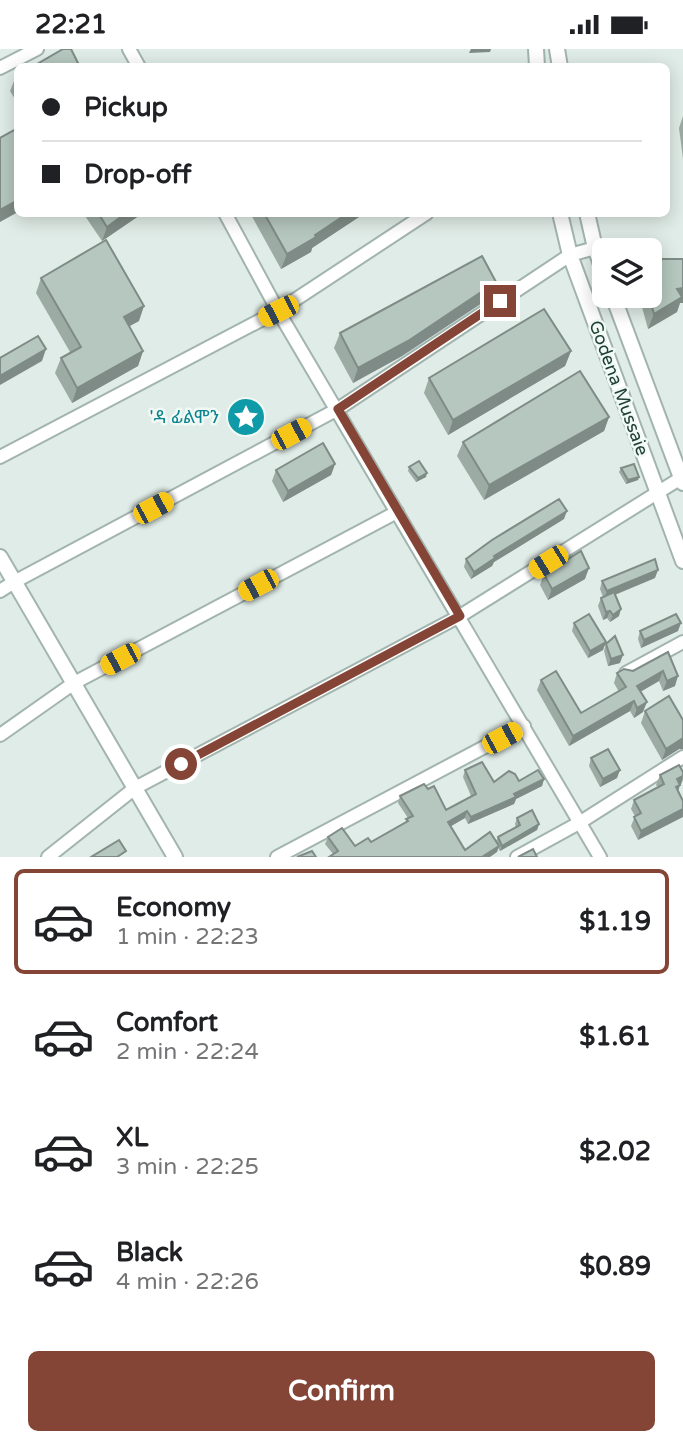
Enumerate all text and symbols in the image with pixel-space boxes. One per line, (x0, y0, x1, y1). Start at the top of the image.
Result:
text: 22:21 (35, 9, 107, 40)
text: Pickup (84, 92, 168, 123)
text: Drop-off (84, 159, 191, 190)
map controls (592, 238, 662, 308)
button: layers (592, 238, 662, 308)
route end (484, 285, 516, 317)
car (255, 292, 302, 330)
street label: Godena Mussaie (584, 317, 654, 459)
place icon: 'ዳ ፊልሞን (225, 396, 267, 438)
place label: 'ዳ ፊልሞን (149, 406, 219, 428)
car (268, 415, 315, 453)
car (130, 489, 177, 527)
car (525, 542, 572, 582)
car (235, 566, 282, 604)
car (97, 640, 144, 678)
car (479, 719, 526, 757)
route start (165, 748, 197, 780)
icon: car (32, 890, 95, 953)
text: Economy (116, 892, 231, 923)
text: $1.19 (579, 906, 651, 937)
text: 1 min · 22:23 (116, 923, 259, 951)
icon: car (32, 1005, 95, 1068)
text: Comfort (116, 1007, 218, 1038)
text: $1.61 (579, 1021, 651, 1052)
text: 2 min · 22:24 (116, 1038, 259, 1066)
icon: car (32, 1120, 95, 1183)
text: XL (116, 1122, 148, 1153)
text: $2.02 (579, 1136, 651, 1167)
text: 3 min · 22:25 (116, 1153, 259, 1181)
icon: car (32, 1235, 95, 1298)
text: Black (116, 1237, 183, 1268)
text: $0.89 (579, 1251, 651, 1282)
text: 4 min · 22:26 (116, 1268, 259, 1296)
button: Confirm (28, 1351, 655, 1431)

